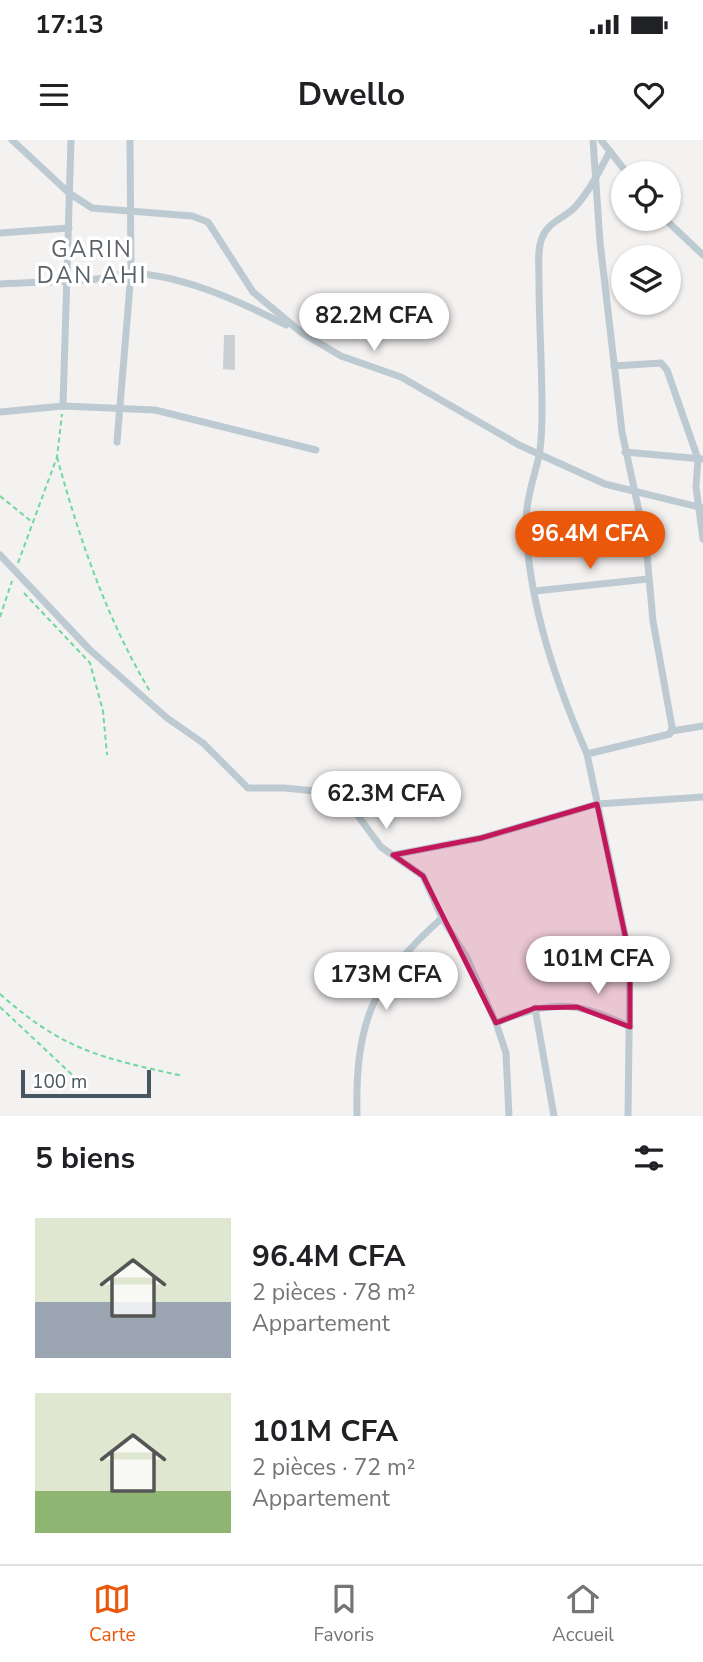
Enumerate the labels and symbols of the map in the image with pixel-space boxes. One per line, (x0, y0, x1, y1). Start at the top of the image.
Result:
district label: GARIN DAN AHI (37, 234, 147, 291)
pin: 82.2M CFA (294, 294, 454, 353)
pin: 96.4M CFA (510, 512, 670, 571)
pin: 62.3M CFA (306, 772, 466, 831)
pin: 101M CFA (526, 936, 670, 996)
pin: 173M CFA (314, 952, 458, 1012)
scale bar (21, 1067, 150, 1099)

